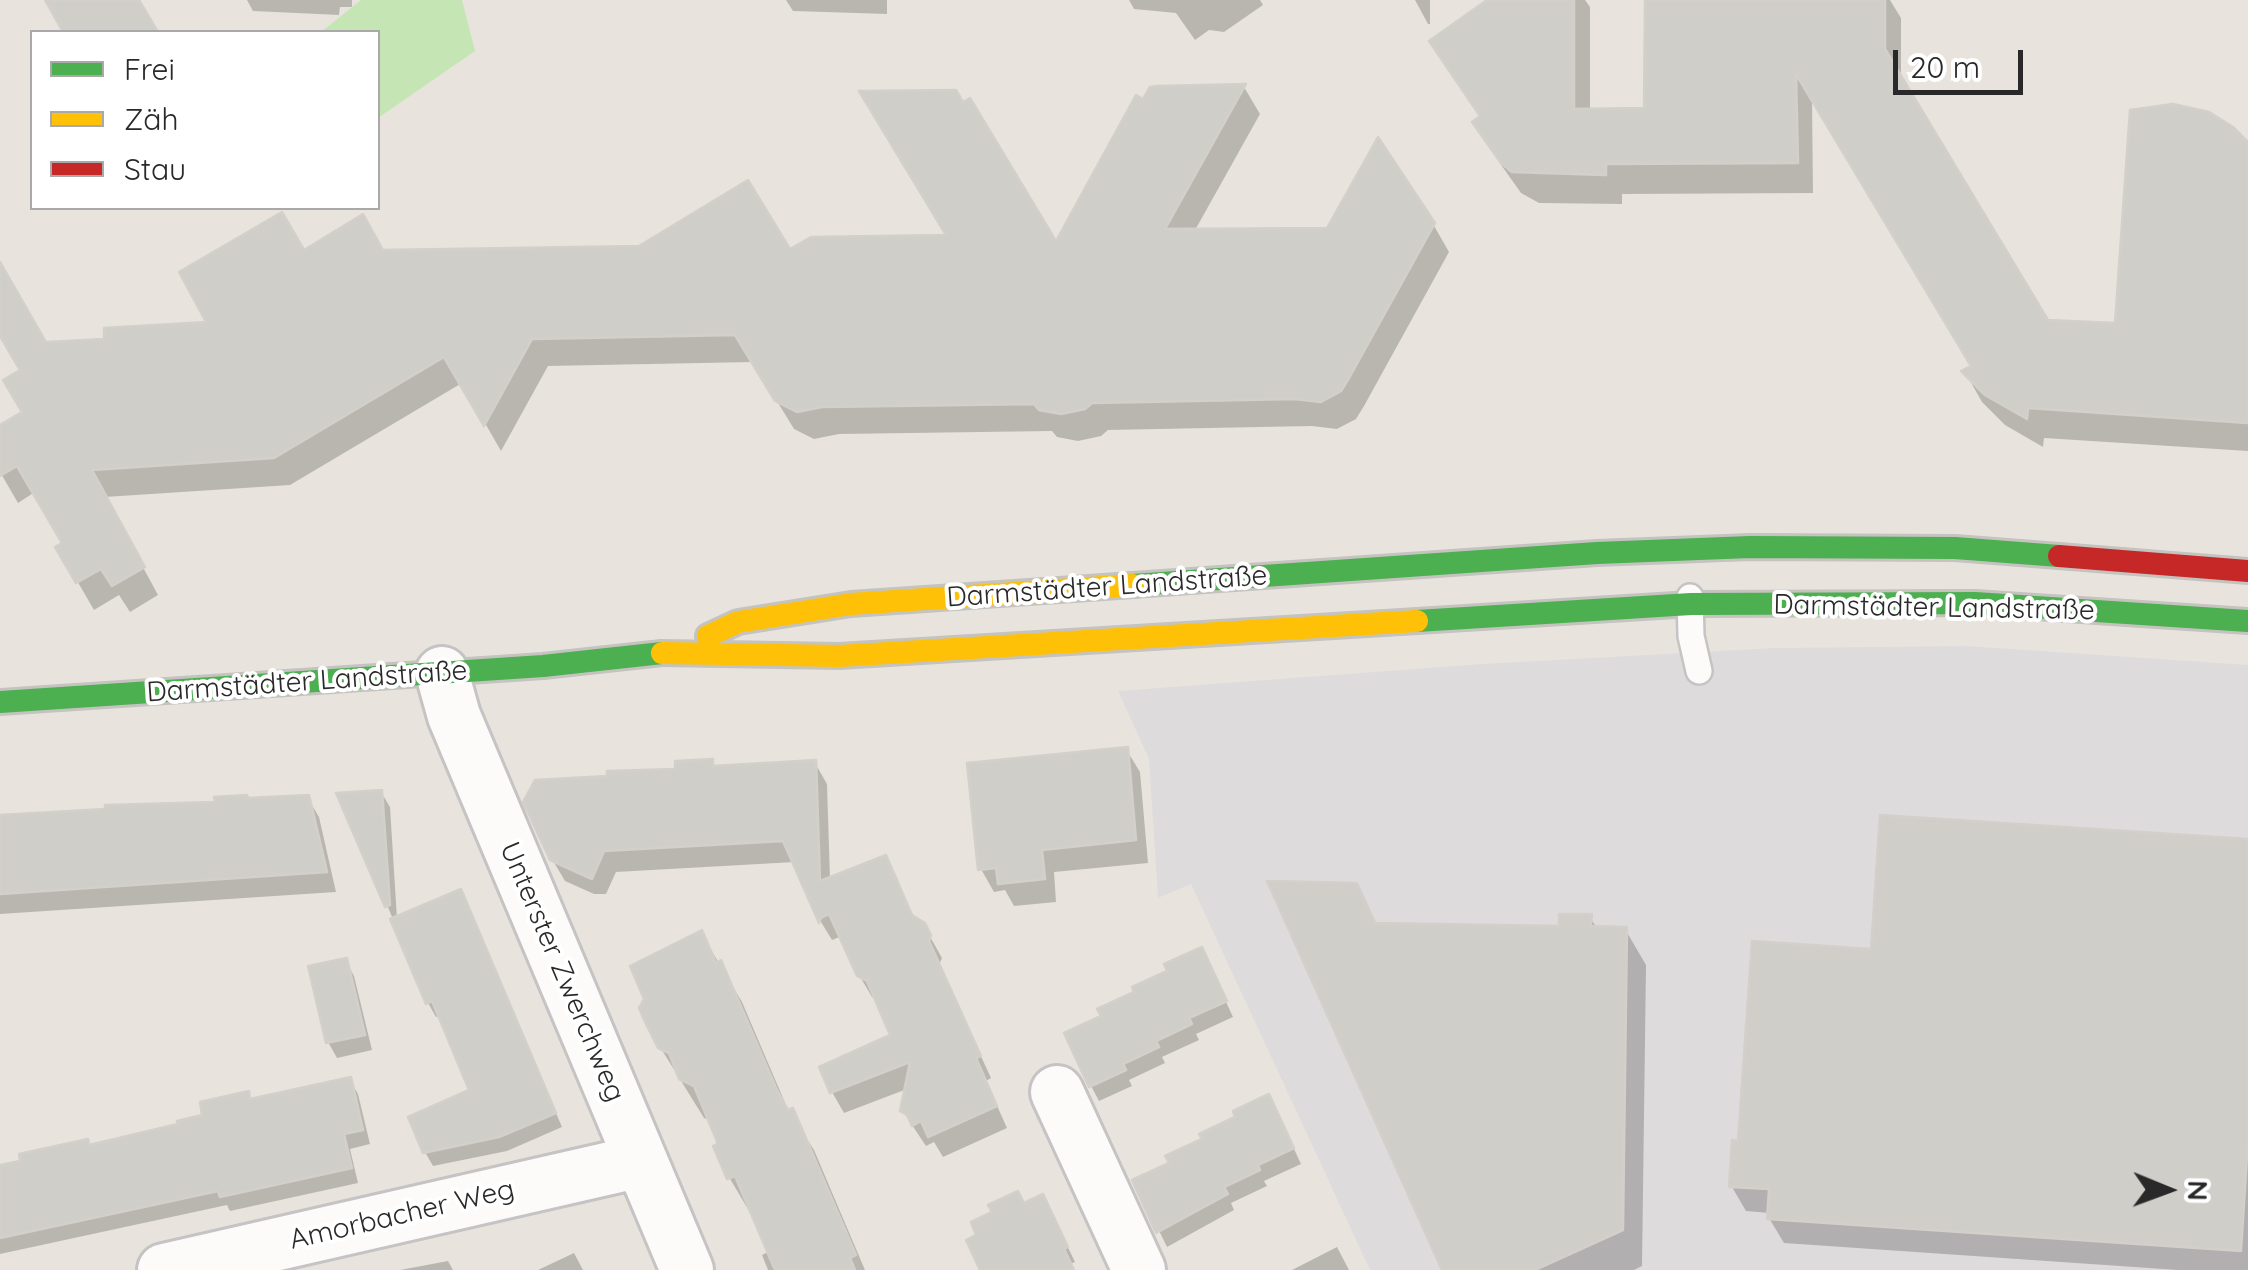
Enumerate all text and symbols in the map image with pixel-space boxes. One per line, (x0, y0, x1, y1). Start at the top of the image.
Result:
legend (30, 30, 380, 210)
scale bar (1898, 30, 2028, 92)
text: 20 m (1910, 48, 1980, 86)
text: Frei (124, 50, 175, 88)
text: Zäh (124, 100, 179, 138)
text: Stau (124, 150, 186, 188)
street label: Darmstädter Landstraße (946, 559, 1268, 615)
street label: Darmstädter Landstraße (1773, 588, 2095, 628)
street label: Darmstädter Landstraße (146, 654, 468, 710)
street label: Unterster Zwerchweg (492, 837, 632, 1107)
north arrow (2118, 1140, 2218, 1240)
street label: Amorbacher Weg (286, 1173, 518, 1257)
text: N (2181, 1180, 2216, 1201)

